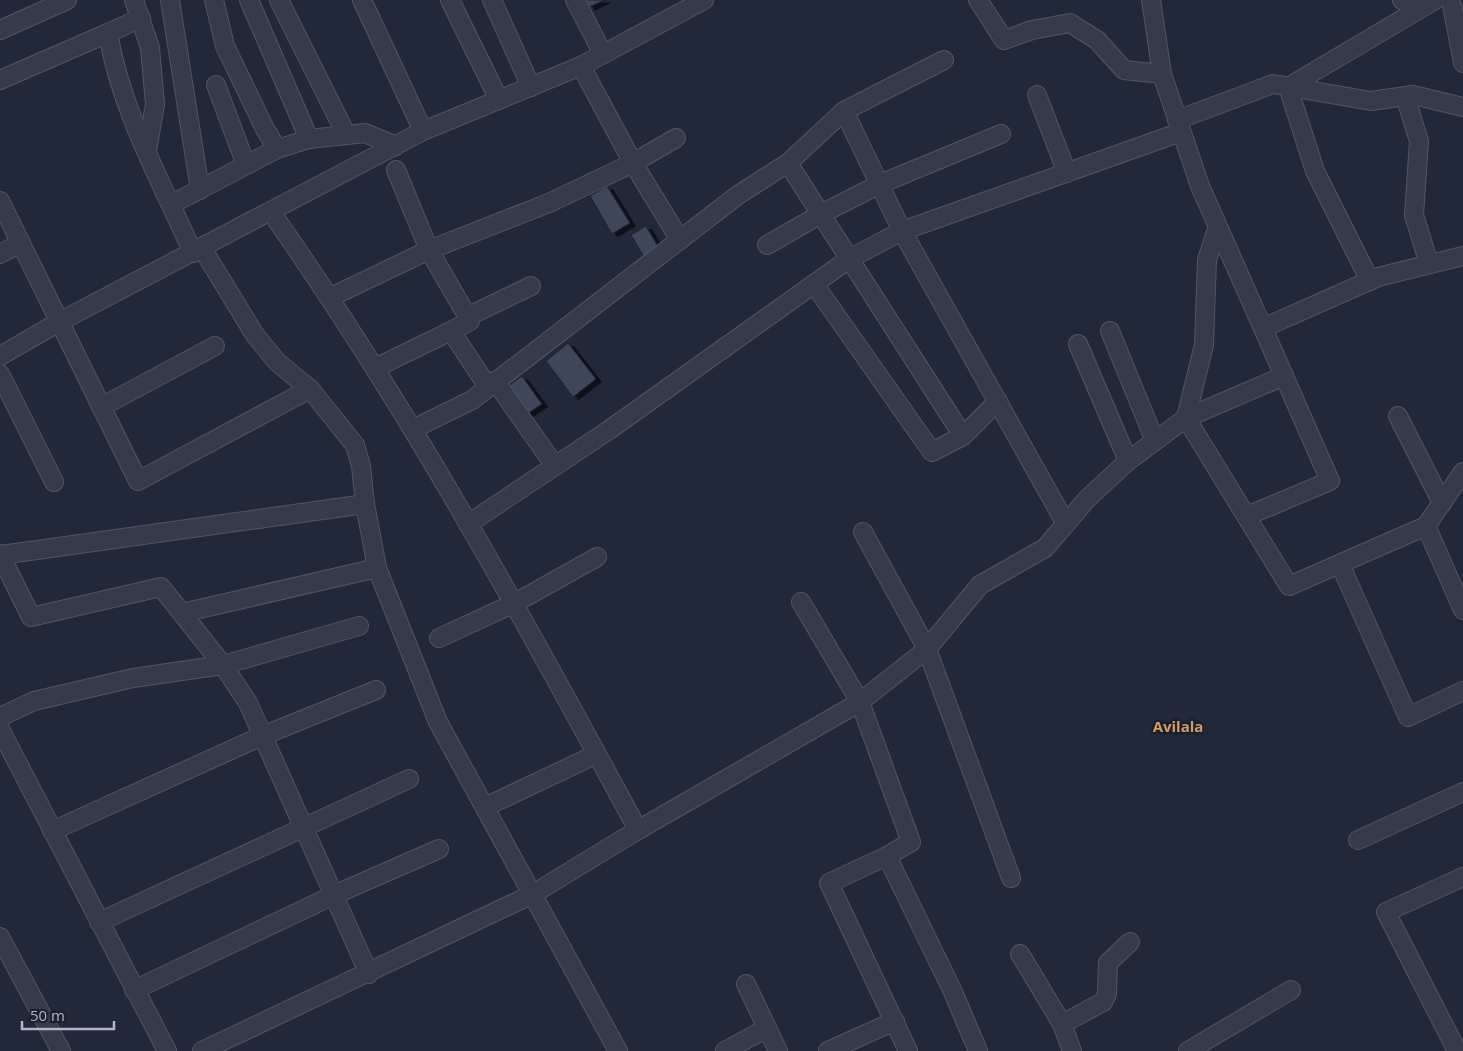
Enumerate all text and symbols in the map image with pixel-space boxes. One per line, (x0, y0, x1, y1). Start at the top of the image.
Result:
district label: Avilala (1153, 716, 1203, 736)
scale bar (22, 998, 115, 1030)
text: 50 m (30, 1005, 65, 1025)

